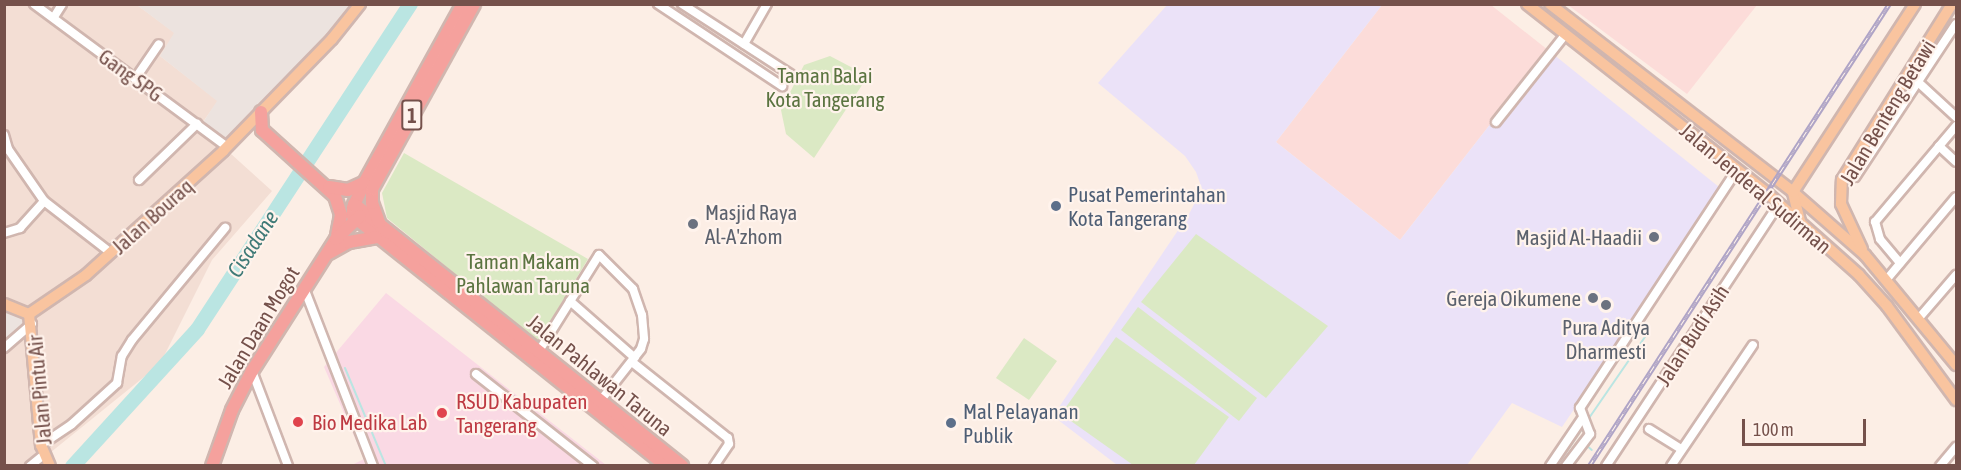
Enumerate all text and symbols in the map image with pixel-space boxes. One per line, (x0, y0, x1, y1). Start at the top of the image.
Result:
street label: Jalan Benteng Betawi (1834, 35, 1940, 189)
street label: Gang SPG (94, 43, 168, 107)
park label: Taman Balai Kota Tangerang (765, 62, 885, 112)
road number: 1 (400, 98, 424, 132)
street label: Jalan Jenderal Sudirman (1675, 117, 1837, 259)
street label: Jalan Bouraq (106, 173, 198, 259)
place label: Pusat Pemerintahan Kota Tangerang (1068, 181, 1226, 231)
place label: Masjid Raya Al-A'zhom (705, 199, 797, 249)
marker: Pusat Pemerintahan Kota Tangerang (1049, 199, 1063, 213)
water label: Cisadane (222, 206, 284, 282)
marker: Masjid Raya Al-A'zhom (686, 217, 700, 231)
place label: Masjid Al-Haadii (1516, 224, 1642, 250)
marker: Masjid Al-Haadii (1647, 230, 1661, 244)
park label: Taman Makam Pahlawan Taruna (456, 248, 590, 298)
street label: Jalan Daan Mogot (212, 261, 304, 393)
street label: Jalan Budi Asih (1650, 280, 1734, 390)
place label: Gereja Oikumene (1446, 285, 1581, 311)
marker: Gereja Oikumene (1586, 291, 1600, 305)
marker: Pura Aditya Dharmesti (1599, 298, 1613, 312)
street label: Jalan Pahlawan Taruna (523, 309, 677, 441)
place label: Pura Aditya Dharmesti (1562, 314, 1650, 364)
street label: Jalan Pintu Air (22, 334, 56, 446)
place label: RSUD Kabupaten Tangerang (456, 388, 587, 438)
place label: Mal Pelayanan Publik (963, 398, 1079, 448)
marker: RSUD Kabupaten Tangerang (433, 404, 451, 422)
scale bar (1745, 407, 1870, 445)
place label: Bio Medika Lab (312, 409, 428, 435)
marker: Bio Medika Lab (289, 413, 307, 431)
marker: Mal Pelayanan Publik (944, 416, 958, 430)
text: 100 m (1753, 419, 1794, 440)

